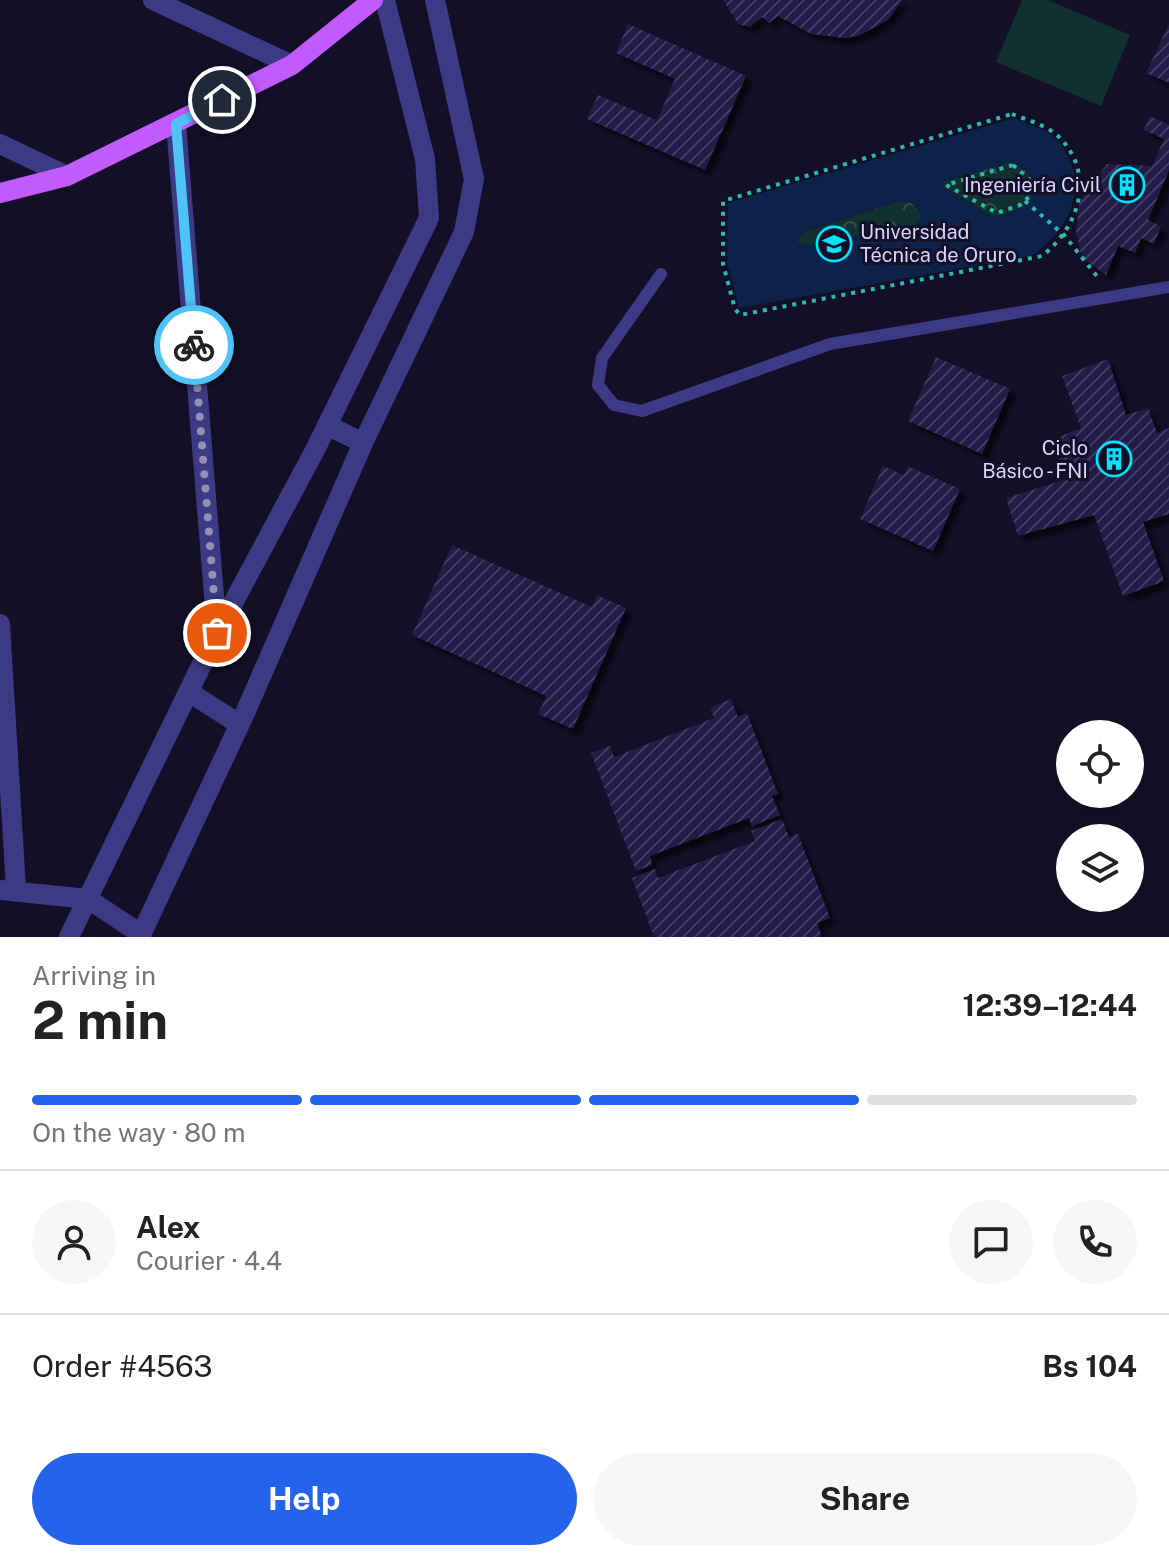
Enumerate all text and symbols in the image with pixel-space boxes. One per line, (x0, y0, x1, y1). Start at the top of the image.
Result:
pin (188, 66, 256, 134)
icon: home (200, 78, 244, 122)
building icon: Ingeniería Civil (1108, 166, 1146, 204)
place label: Ingeniería Civil (964, 173, 1101, 197)
place label: Universidad Técnica de Oruro (860, 220, 1017, 267)
school or university icon: Universidad Técnica de Oruro (815, 225, 853, 263)
courier (154, 305, 234, 385)
icon: bike (172, 323, 216, 367)
place label: Ciclo Básico - FNI (982, 436, 1088, 483)
building icon: Ciclo Básico - FNI (1095, 440, 1133, 478)
pin (183, 599, 251, 667)
icon: bag (195, 611, 239, 655)
map controls (1056, 720, 1144, 912)
button: locate (1056, 720, 1144, 808)
button: layers (1056, 824, 1144, 912)
text: Arriving in (32, 960, 156, 991)
text: 12:39–12:44 (962, 987, 1137, 1023)
text: 2 min (32, 990, 168, 1051)
text: On the way · 80 m (32, 1117, 246, 1148)
button: person (32, 1200, 116, 1284)
button: chat (949, 1200, 1033, 1284)
button: phone (1053, 1200, 1137, 1284)
text: Alex (136, 1209, 200, 1245)
text: Courier · 4.4 (136, 1245, 282, 1276)
text: Order #4563 (32, 1348, 213, 1384)
text: Bs 104 (1042, 1348, 1137, 1384)
button: Help (32, 1453, 577, 1545)
button: Share (593, 1453, 1137, 1545)

